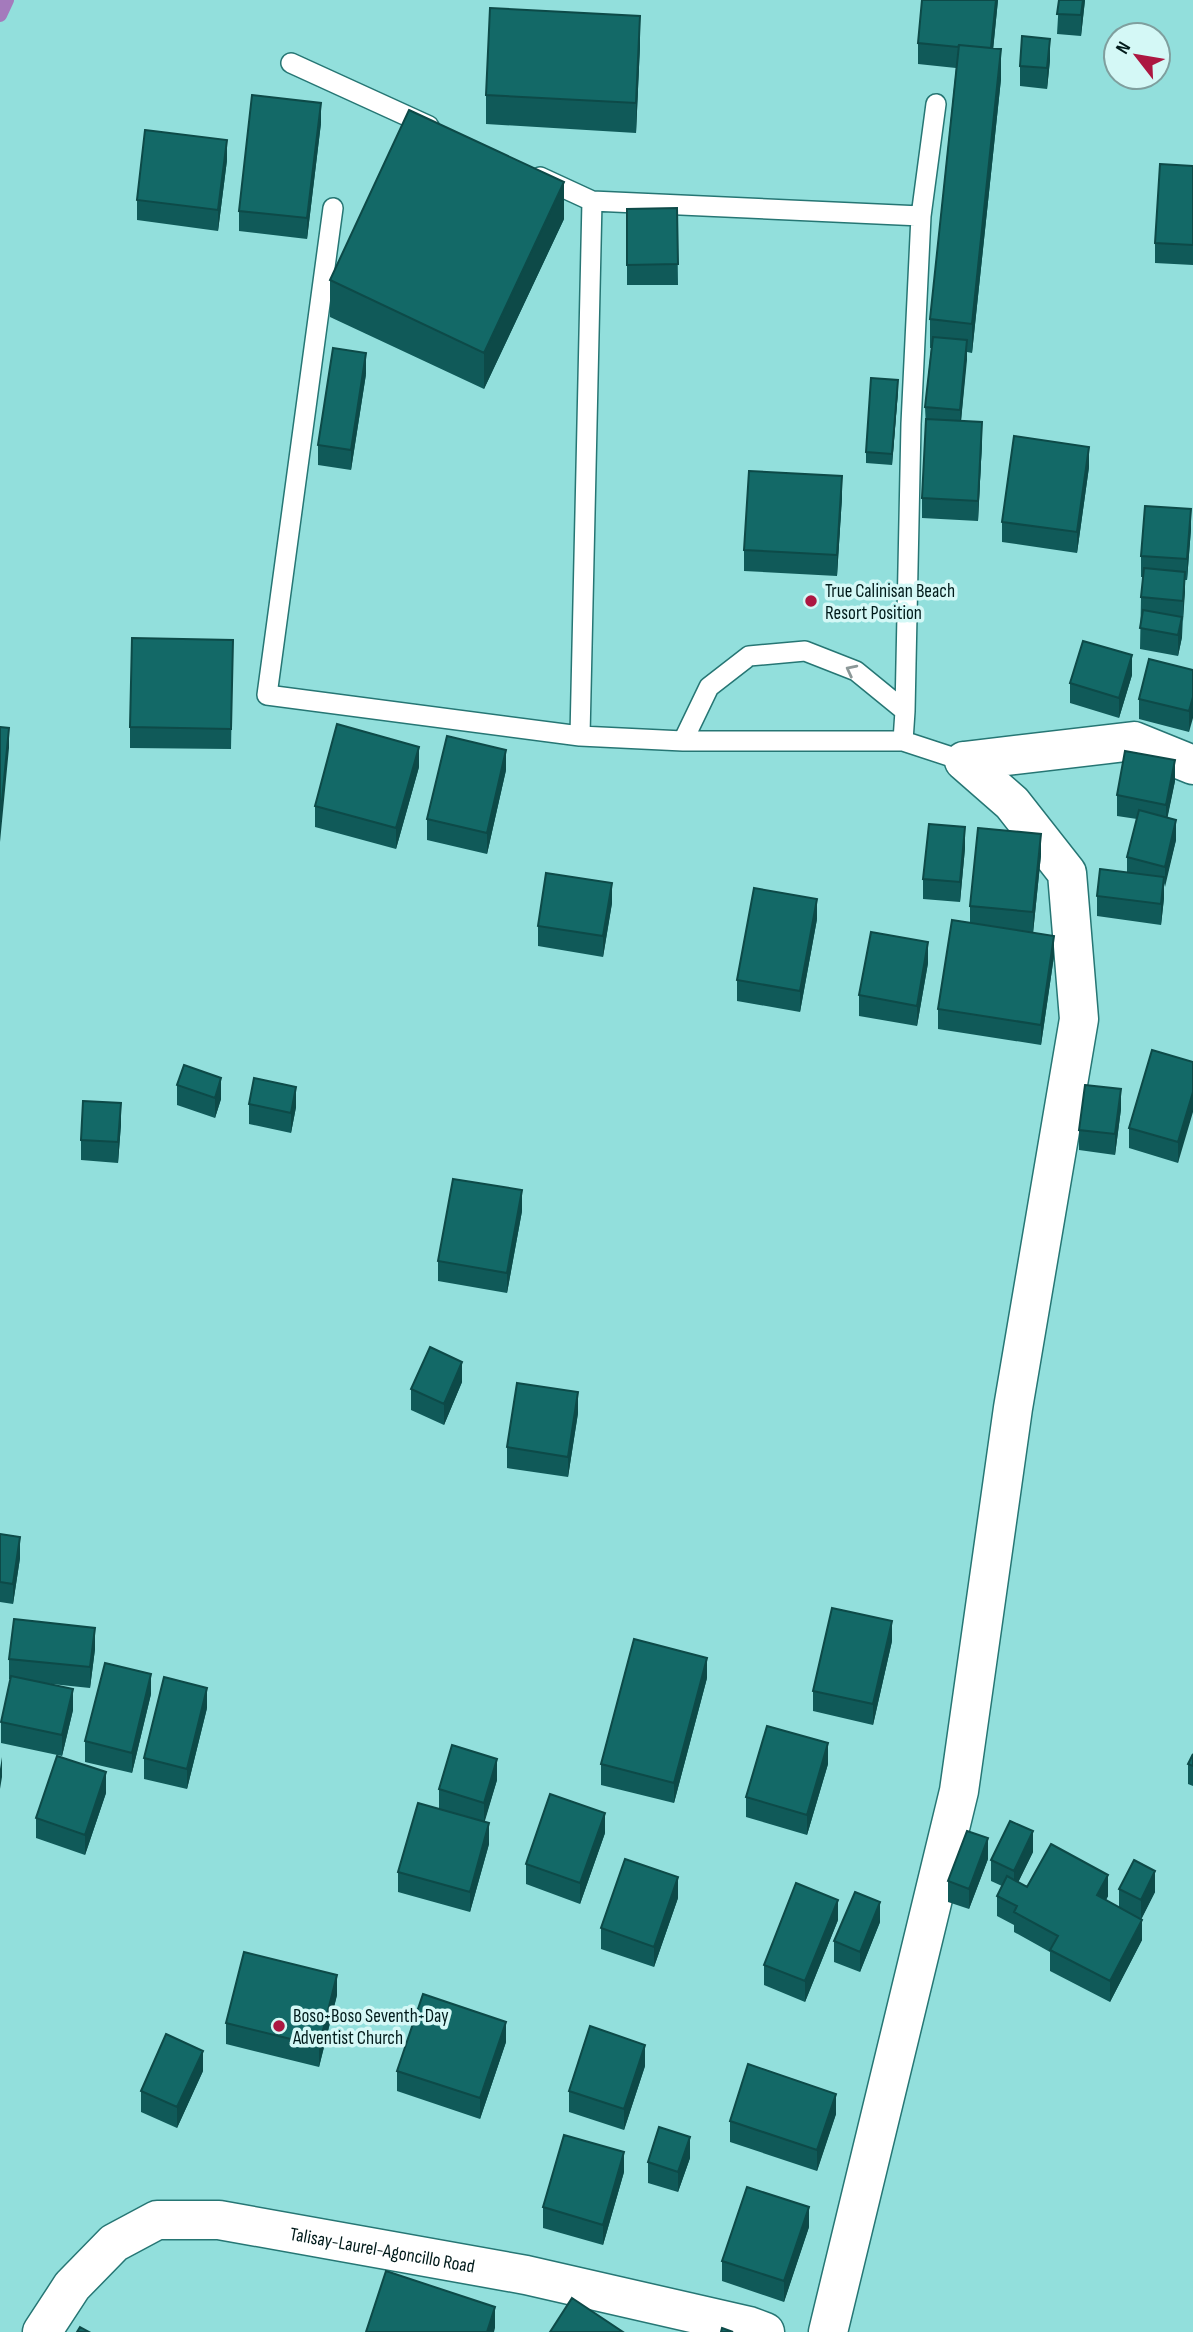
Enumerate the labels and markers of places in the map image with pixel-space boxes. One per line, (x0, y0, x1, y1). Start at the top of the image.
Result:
place label: True Calinisan Beach Resort Position (825, 580, 955, 625)
marker: True Calinisan Beach Resort Position (803, 593, 819, 609)
place label: Boso-Boso Seventh-Day Adventist Church (292, 2005, 449, 2050)
marker: Boso-Boso Seventh-Day Adventist Church (271, 2018, 287, 2034)

